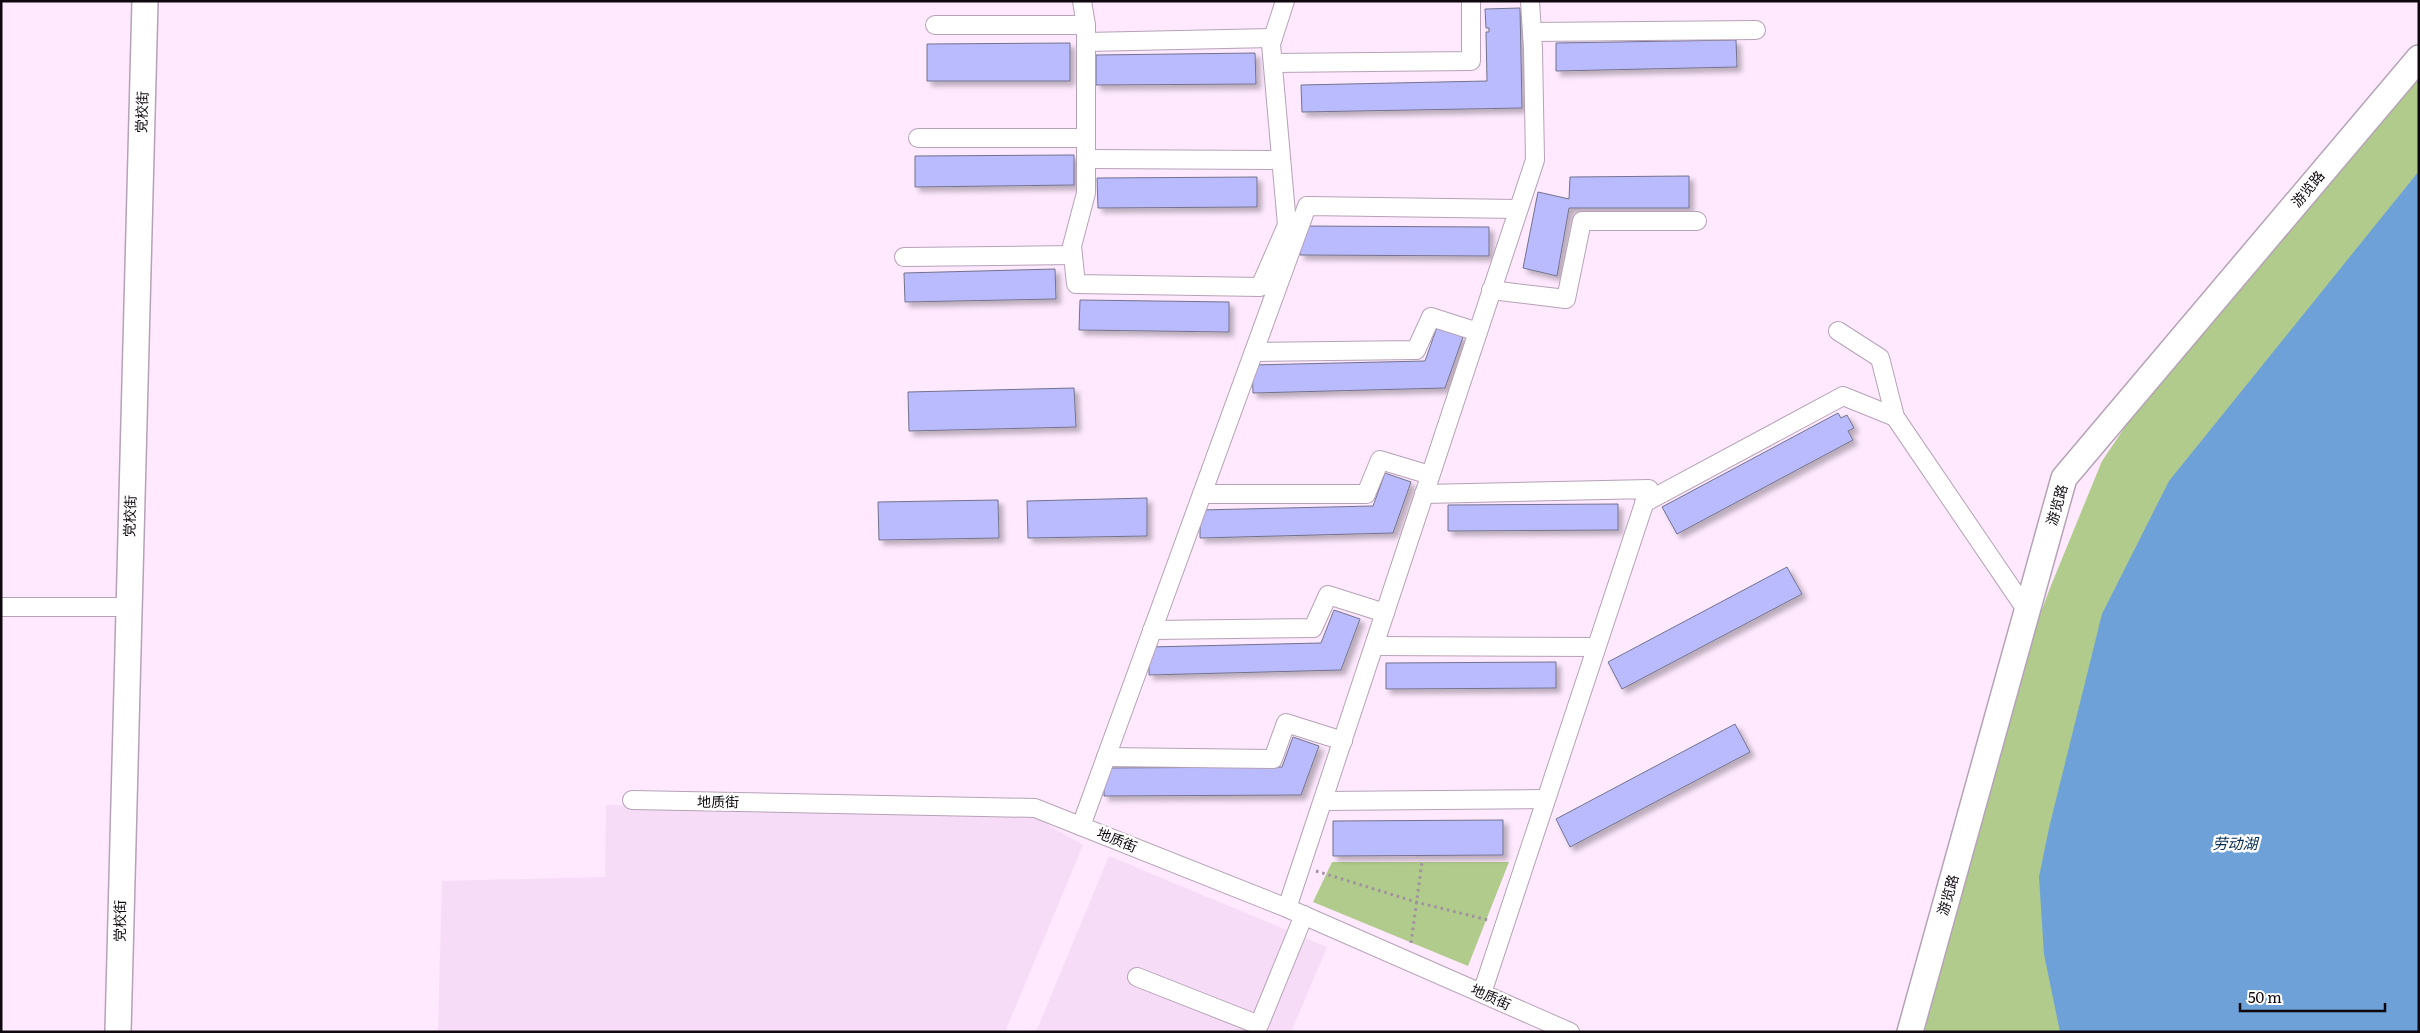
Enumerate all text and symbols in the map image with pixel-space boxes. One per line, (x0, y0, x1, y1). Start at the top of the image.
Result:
street label: 党校街 (130, 91, 152, 133)
street label: 游览路 (2286, 166, 2328, 211)
street label: 游览路 (2041, 482, 2071, 528)
street label: 党校街 (118, 495, 140, 537)
street label: 地质街 (697, 791, 739, 811)
street label: 地质街 (1094, 822, 1141, 856)
water label: 劳动湖 (2212, 831, 2259, 854)
street label: 游览路 (1932, 872, 1962, 918)
street label: 党校街 (109, 900, 129, 942)
street label: 地质街 (1468, 978, 1515, 1014)
scale bar (2240, 980, 2385, 1012)
text: 50 m (2248, 985, 2282, 1008)

